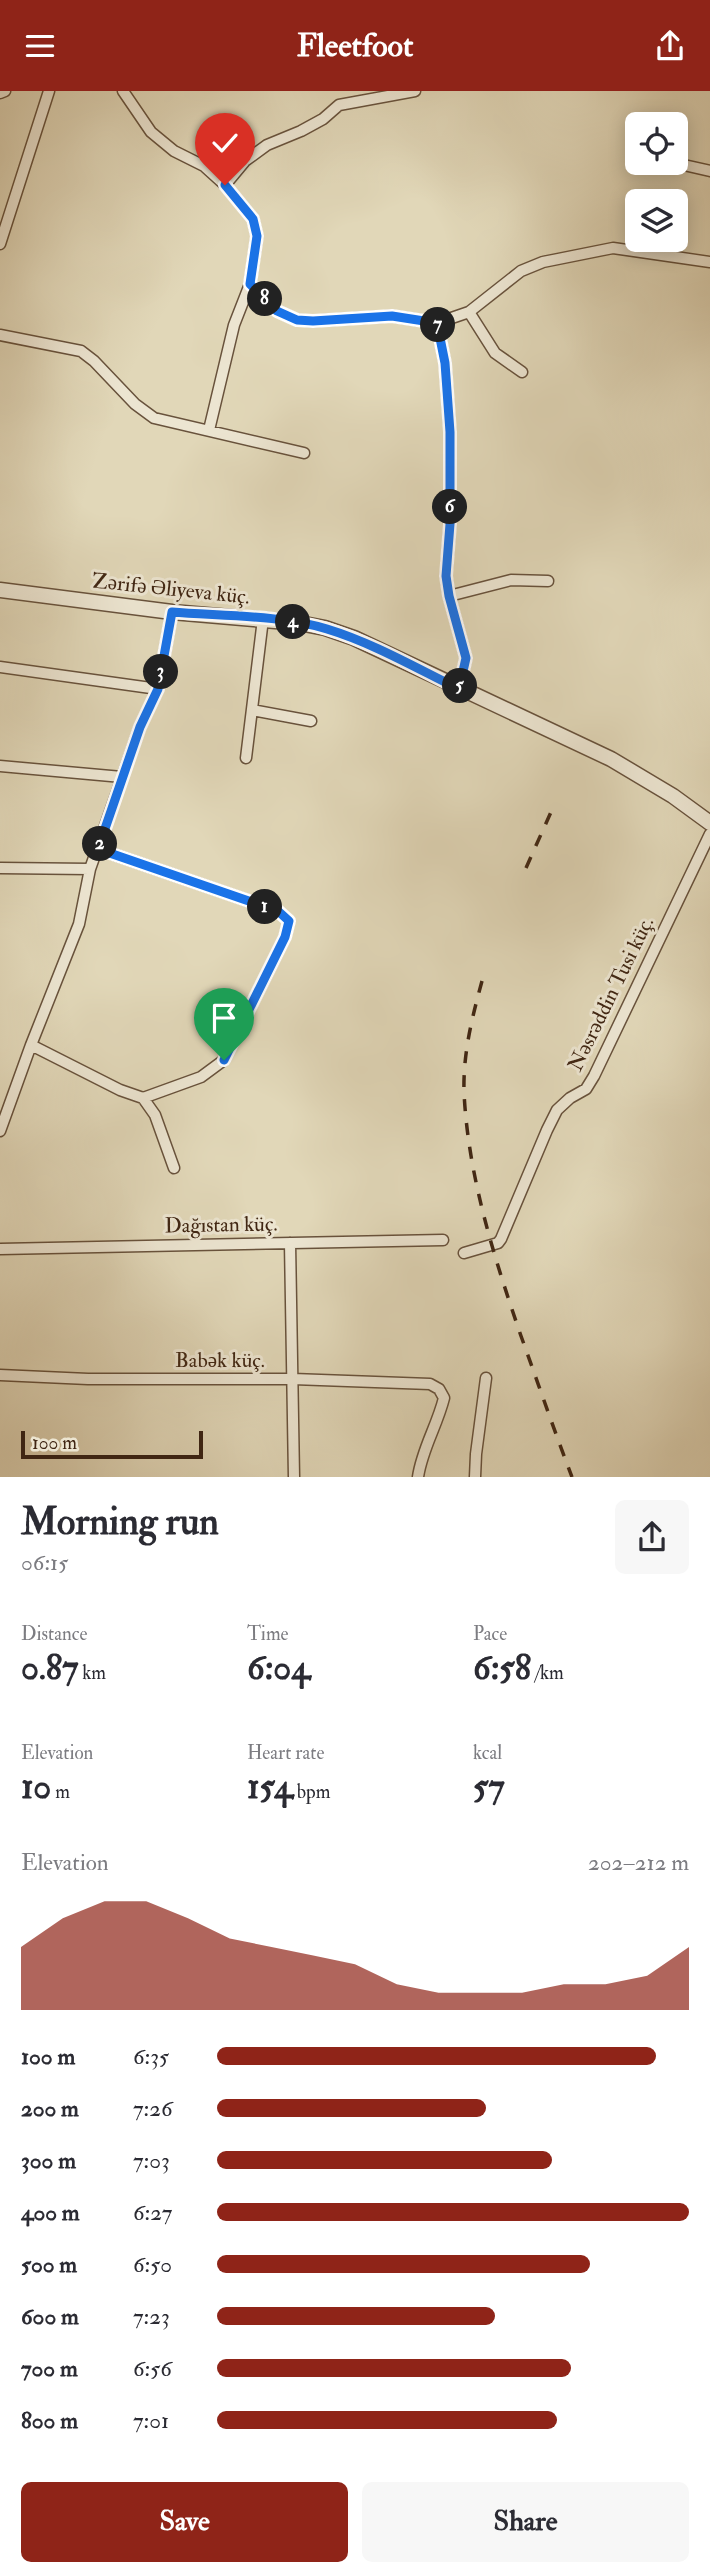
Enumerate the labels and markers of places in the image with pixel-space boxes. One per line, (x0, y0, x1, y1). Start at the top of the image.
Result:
pin (195, 113, 255, 185)
pin: 8 (247, 281, 282, 317)
pin: 7 (420, 307, 456, 343)
pin: 6 (433, 489, 468, 525)
pin: 4 (276, 605, 310, 639)
pin: 3 (144, 655, 178, 689)
pin: 5 (442, 669, 477, 703)
pin: 2 (82, 827, 118, 861)
pin: 1 (247, 889, 282, 925)
pin (194, 988, 254, 1060)

